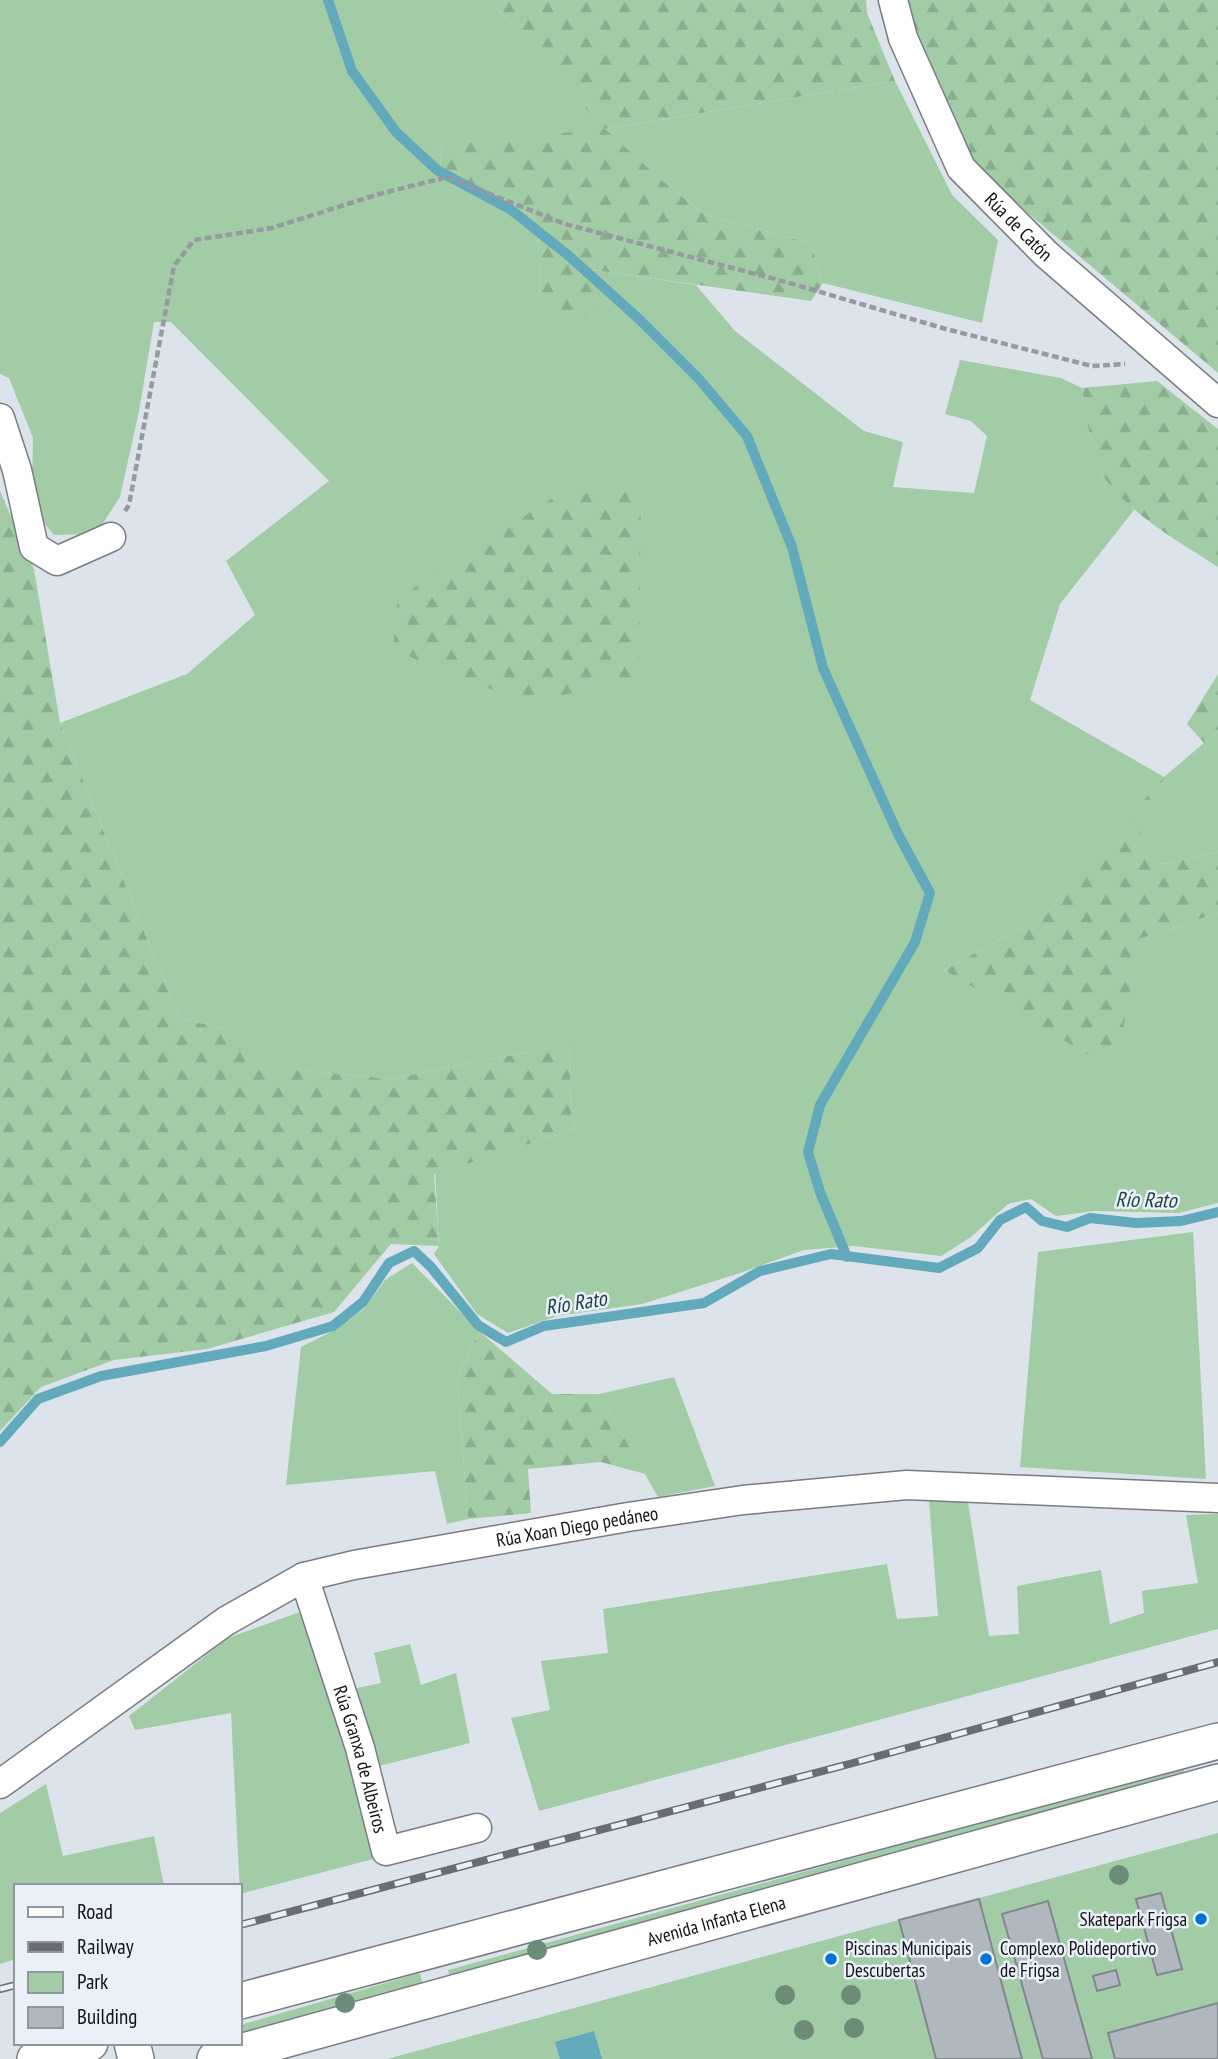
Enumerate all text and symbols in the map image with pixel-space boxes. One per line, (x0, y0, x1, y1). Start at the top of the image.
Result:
street label: Rúa de Catón (980, 187, 1058, 266)
water label: Río Rato (1115, 1185, 1179, 1214)
water label: Río Rato (544, 1284, 610, 1321)
street label: Rúa Xoan Diego pedáneo (494, 1501, 660, 1552)
street label: Rúa Granxa de Albeiros (328, 1682, 393, 1835)
legend (14, 1884, 242, 2045)
street label: Avenida Infanta Elena (644, 1890, 788, 1951)
text: Road (77, 1898, 113, 1925)
place label: Skatepark Frigsa (1080, 1907, 1187, 1931)
marker: Skatepark Frigsa (1193, 1911, 1209, 1927)
text: Railway (77, 1933, 134, 1960)
place label: Piscinas Municipais Descubertas (845, 1936, 972, 1982)
place label: Complexo Polideportivo de Frigsa (1000, 1936, 1157, 1982)
marker: Piscinas Municipais Descubertas (823, 1951, 839, 1967)
marker: Complexo Polideportivo de Frigsa (978, 1951, 994, 1967)
text: Park (77, 1968, 108, 1995)
text: Building (77, 2003, 137, 2030)

